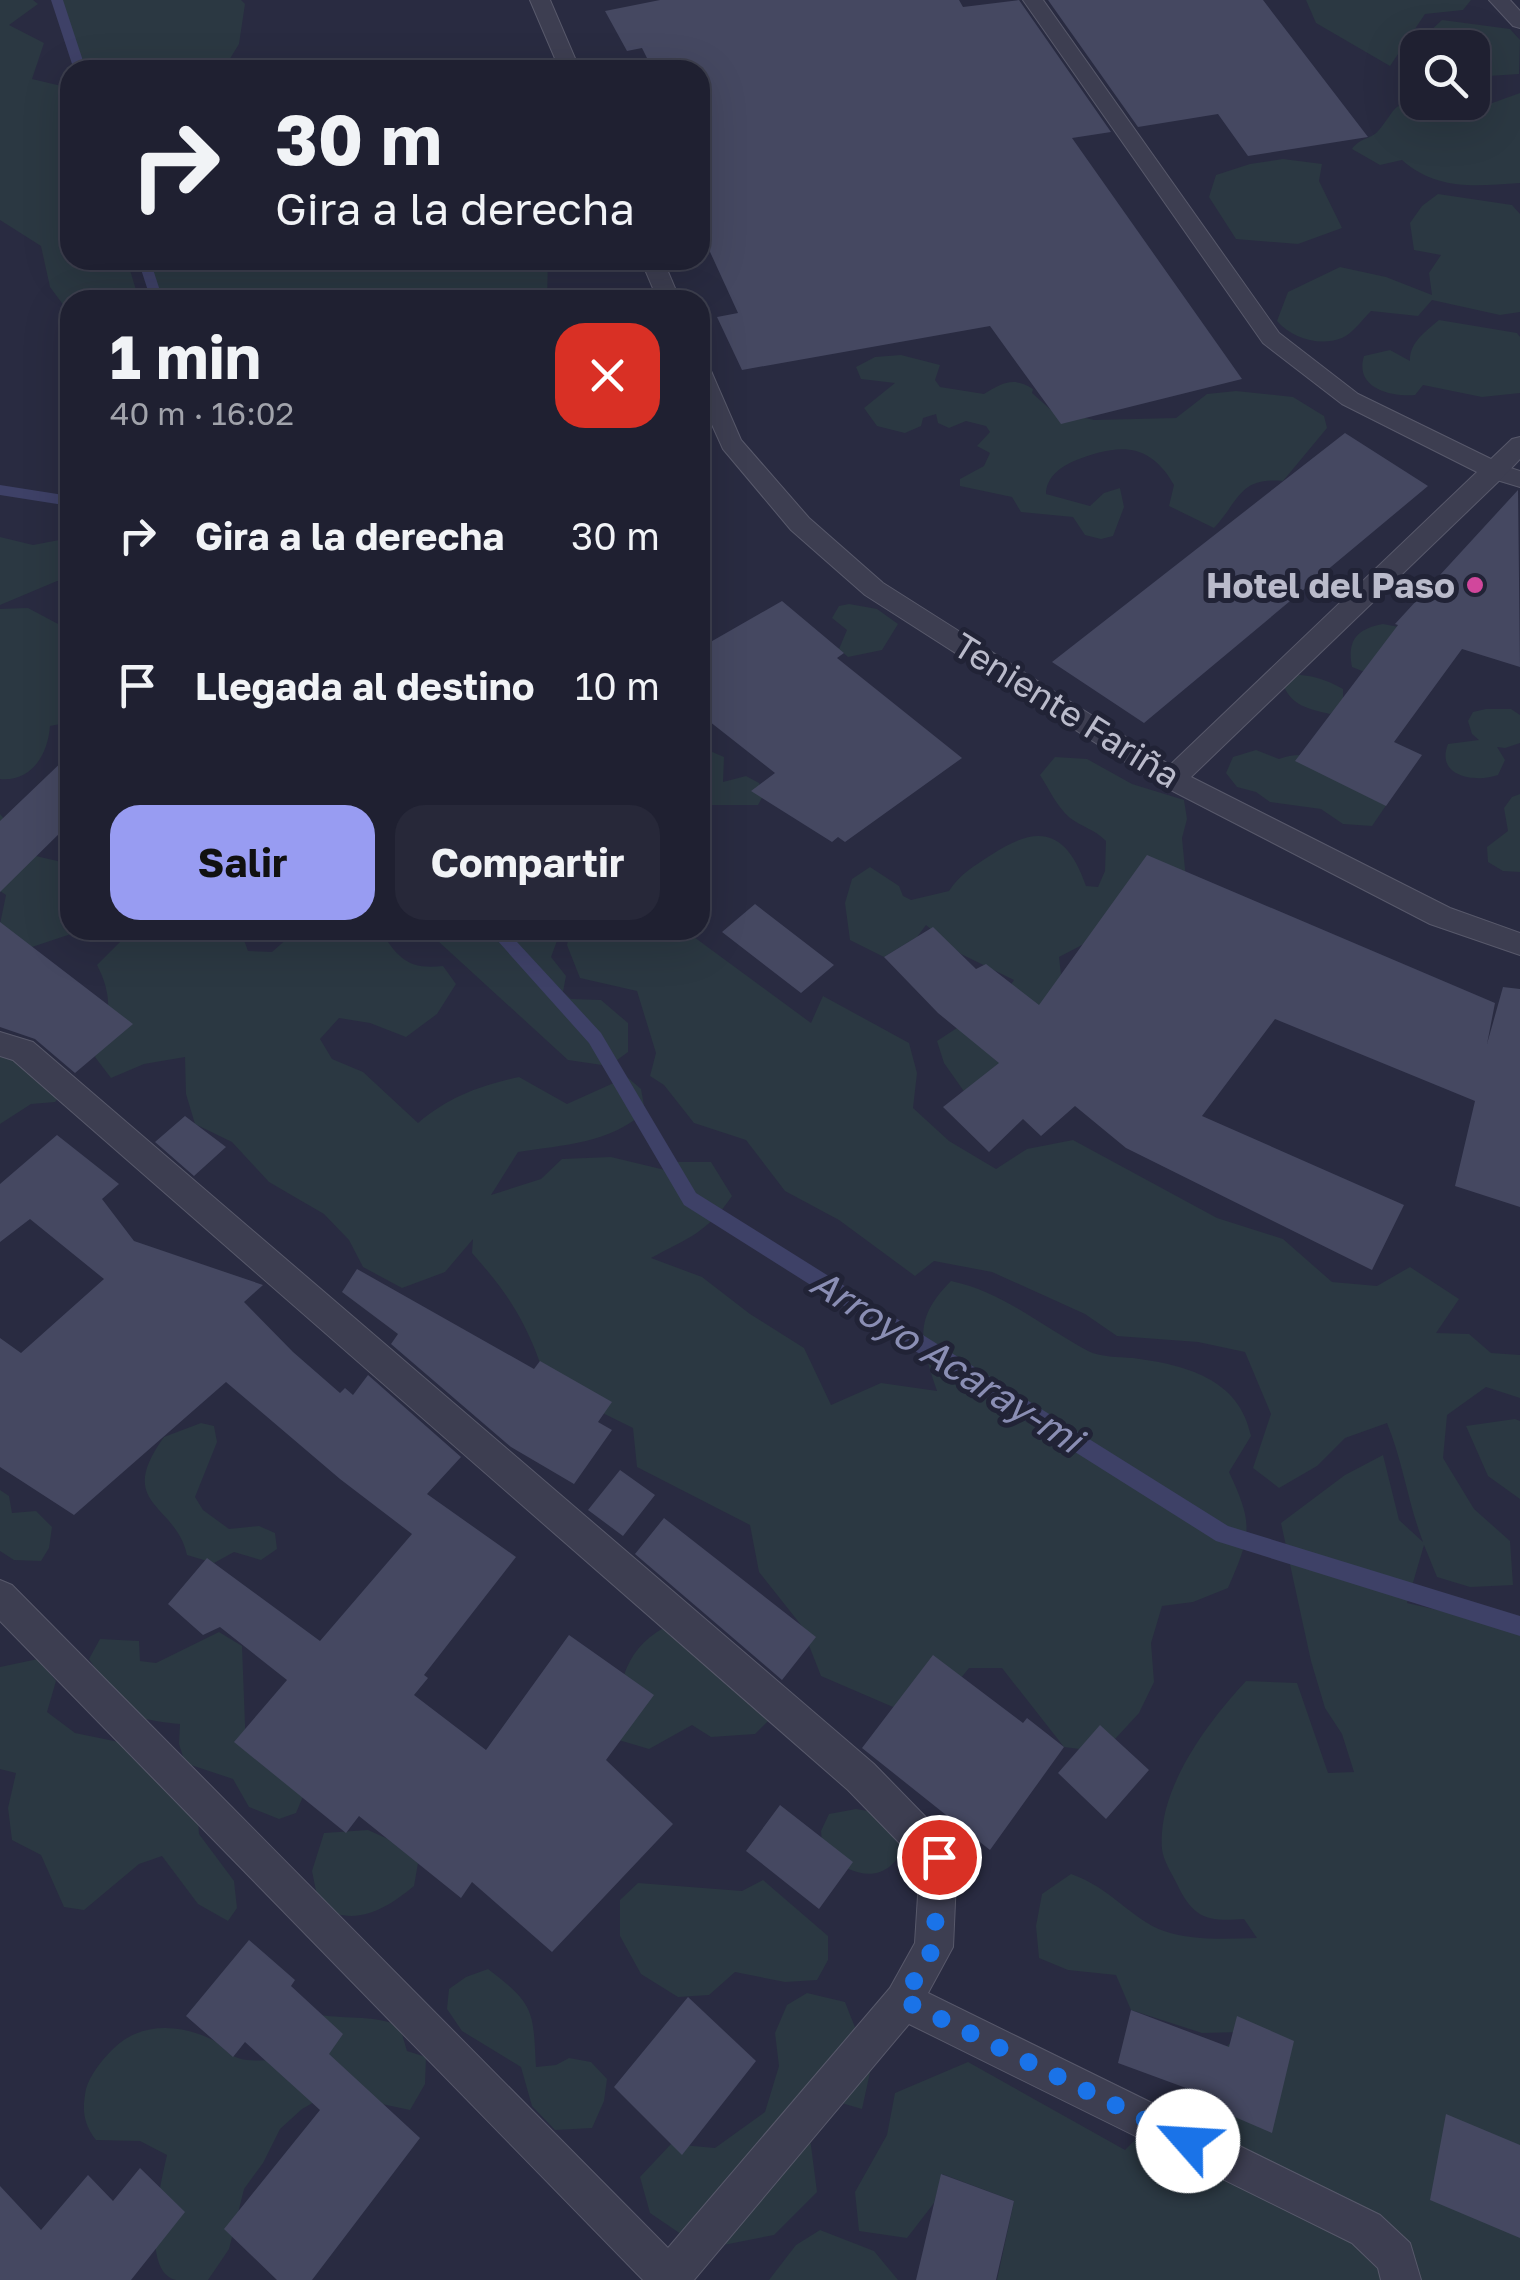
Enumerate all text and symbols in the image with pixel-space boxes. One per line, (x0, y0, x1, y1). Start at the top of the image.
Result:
map controls (1400, 30, 1490, 120)
button: search (1400, 30, 1490, 120)
text: 30 m (275, 96, 442, 180)
icon: right (110, 100, 240, 230)
text: Gira a la derecha (275, 181, 635, 235)
text: 1 min (110, 320, 261, 392)
button: close (555, 323, 660, 428)
text: 40 m · 16:02 (110, 394, 294, 432)
icon: right (110, 508, 165, 563)
text: Gira a la derecha (195, 513, 504, 558)
text: 30 m (571, 513, 660, 558)
place label: Hotel del Paso (1206, 564, 1455, 606)
marker: Hotel del Paso (1464, 574, 1486, 596)
street label: Teniente Fariña (946, 624, 1188, 796)
icon: arrive (110, 658, 165, 713)
text: Llegada al destino (195, 663, 535, 708)
text: 10 m (575, 663, 660, 708)
button: Salir (110, 805, 375, 920)
button: Compartir (395, 805, 660, 920)
water label: Arroyo Acaray-mi (803, 1259, 1094, 1463)
pin (897, 1815, 982, 1900)
icon: arrive (912, 1830, 967, 1885)
position arrow (1136, 2089, 1240, 2193)

